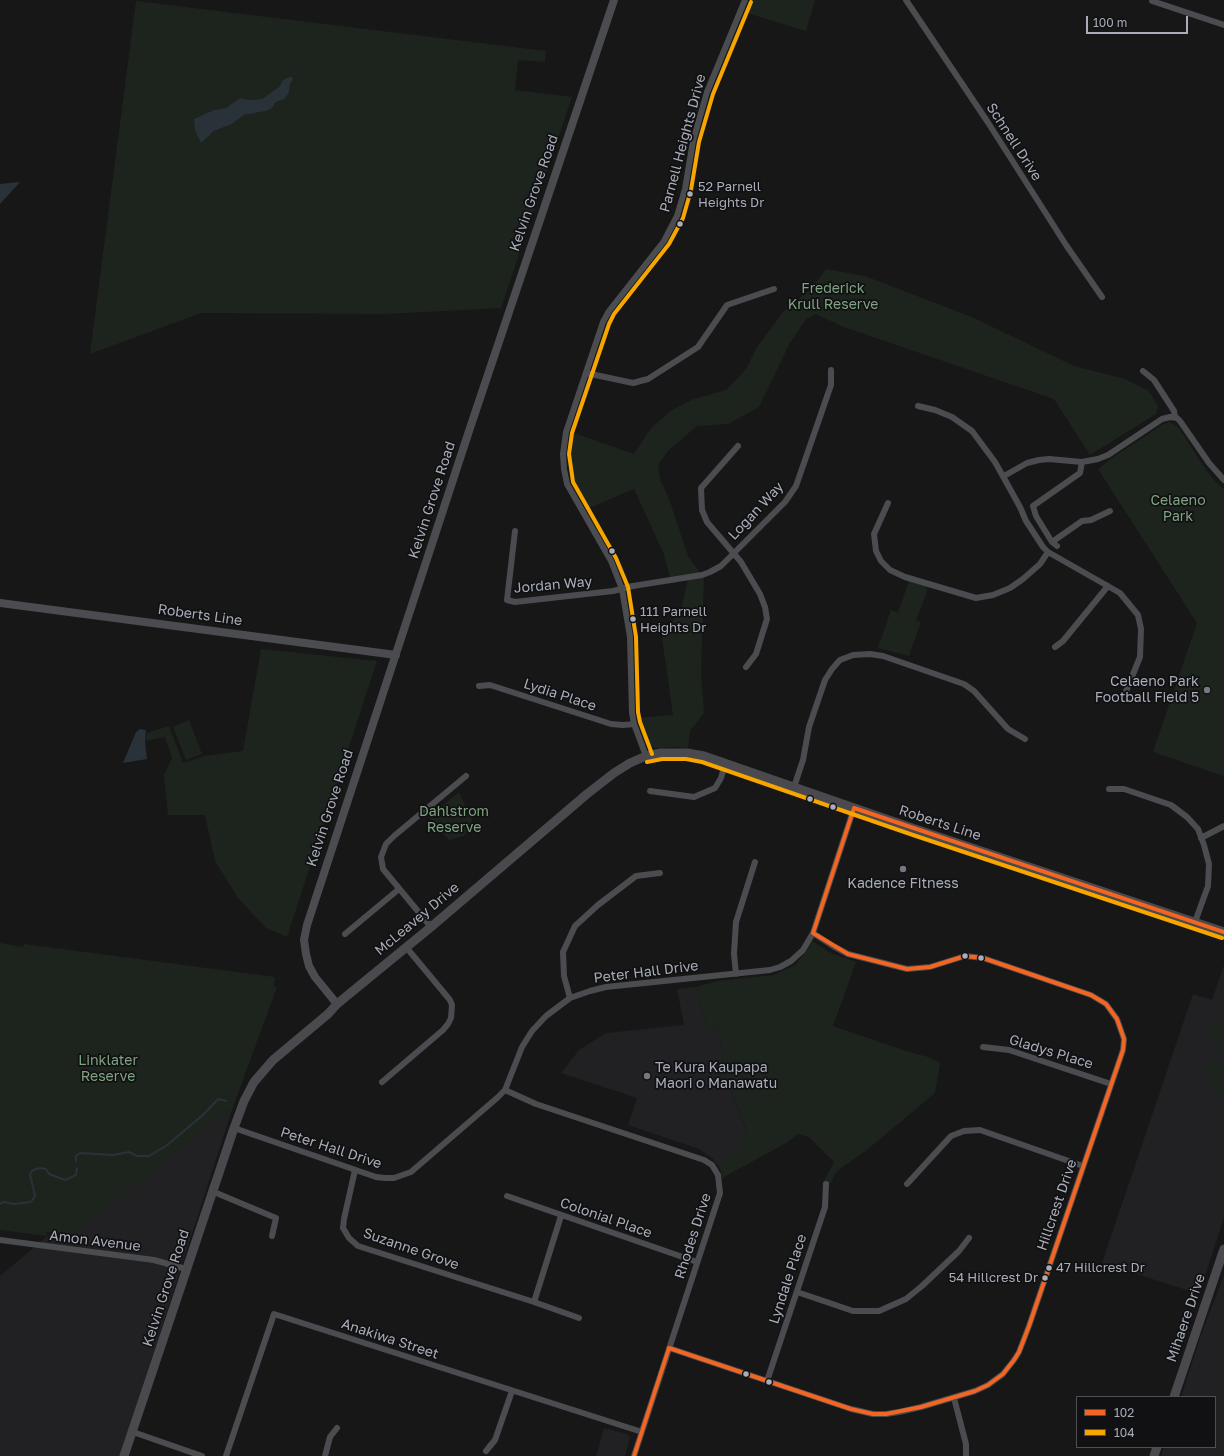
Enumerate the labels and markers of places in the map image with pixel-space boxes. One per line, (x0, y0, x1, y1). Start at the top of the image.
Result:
place label: 52 Parnell Heights Dr (698, 179, 764, 210)
marker: 52 Parnell Heights Dr (685, 189, 695, 199)
unlabelled marker (675, 219, 685, 229)
unlabelled marker (607, 546, 617, 556)
place label: 111 Parnell Heights Dr (640, 604, 707, 635)
marker: 111 Parnell Heights Dr (628, 614, 638, 624)
place label: Celaeno Park Football Field 5 (1095, 674, 1199, 706)
marker: Celaeno Park Football Field 5 (1202, 685, 1212, 695)
unlabelled marker (805, 794, 815, 804)
unlabelled marker (828, 802, 838, 812)
marker: Kadence Fitness (898, 864, 908, 874)
place label: Kadence Fitness (847, 876, 959, 892)
unlabelled marker (960, 951, 970, 961)
unlabelled marker (976, 953, 986, 963)
place label: Te Kura Kaupapa Maori o Manawatu (655, 1060, 777, 1092)
marker: Te Kura Kaupapa Maori o Manawatu (642, 1071, 652, 1081)
place label: 47 Hillcrest Dr (1056, 1260, 1145, 1276)
marker: 47 Hillcrest Dr (1044, 1263, 1054, 1273)
place label: 54 Hillcrest Dr (949, 1270, 1038, 1286)
marker: 54 Hillcrest Dr (1040, 1273, 1050, 1283)
unlabelled marker (741, 1369, 751, 1379)
unlabelled marker (764, 1377, 774, 1387)

